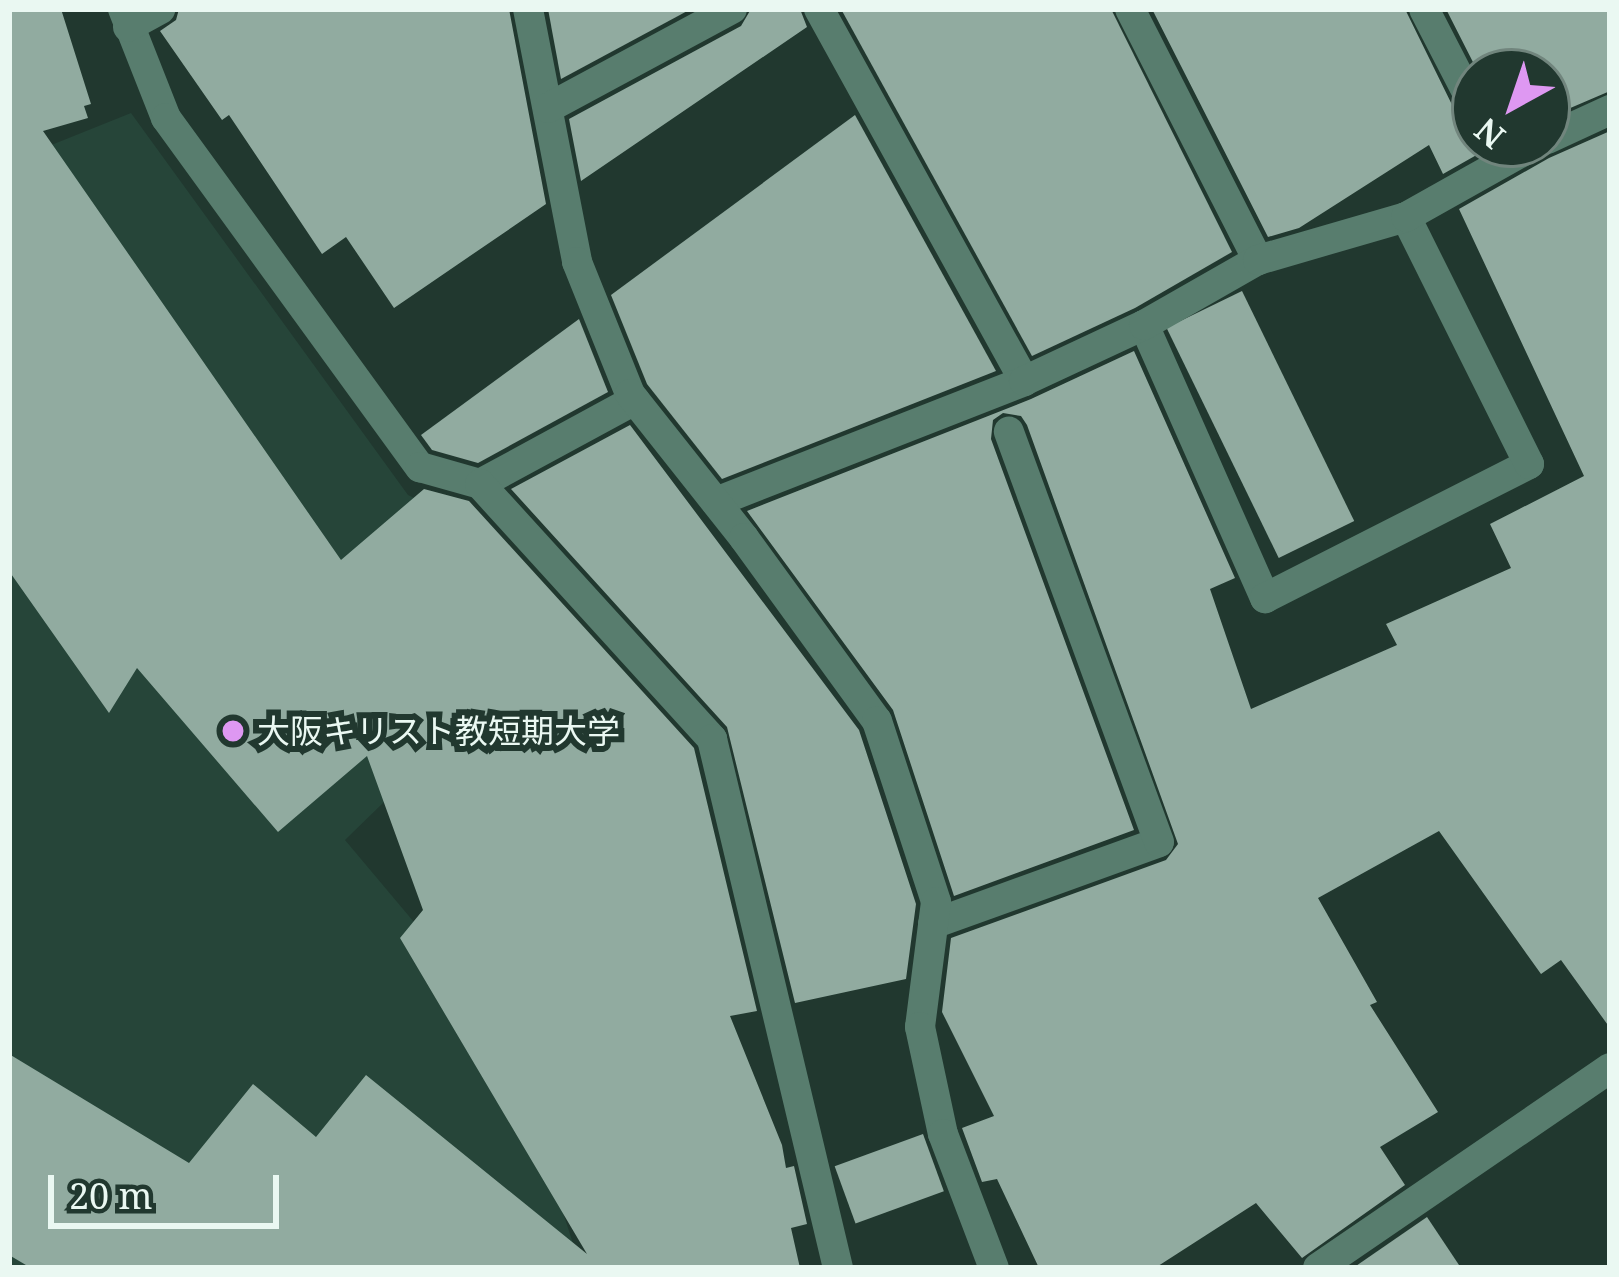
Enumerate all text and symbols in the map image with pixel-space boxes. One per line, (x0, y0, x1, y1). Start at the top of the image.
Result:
north arrow (1451, 48, 1571, 168)
text: N (1465, 108, 1514, 159)
place label: 大阪キリスト教短期大学 (257, 711, 620, 751)
marker: 大阪キリスト教短期大学 (220, 718, 246, 744)
scale bar (54, 1151, 285, 1225)
text: 20 m (69, 1171, 153, 1220)

